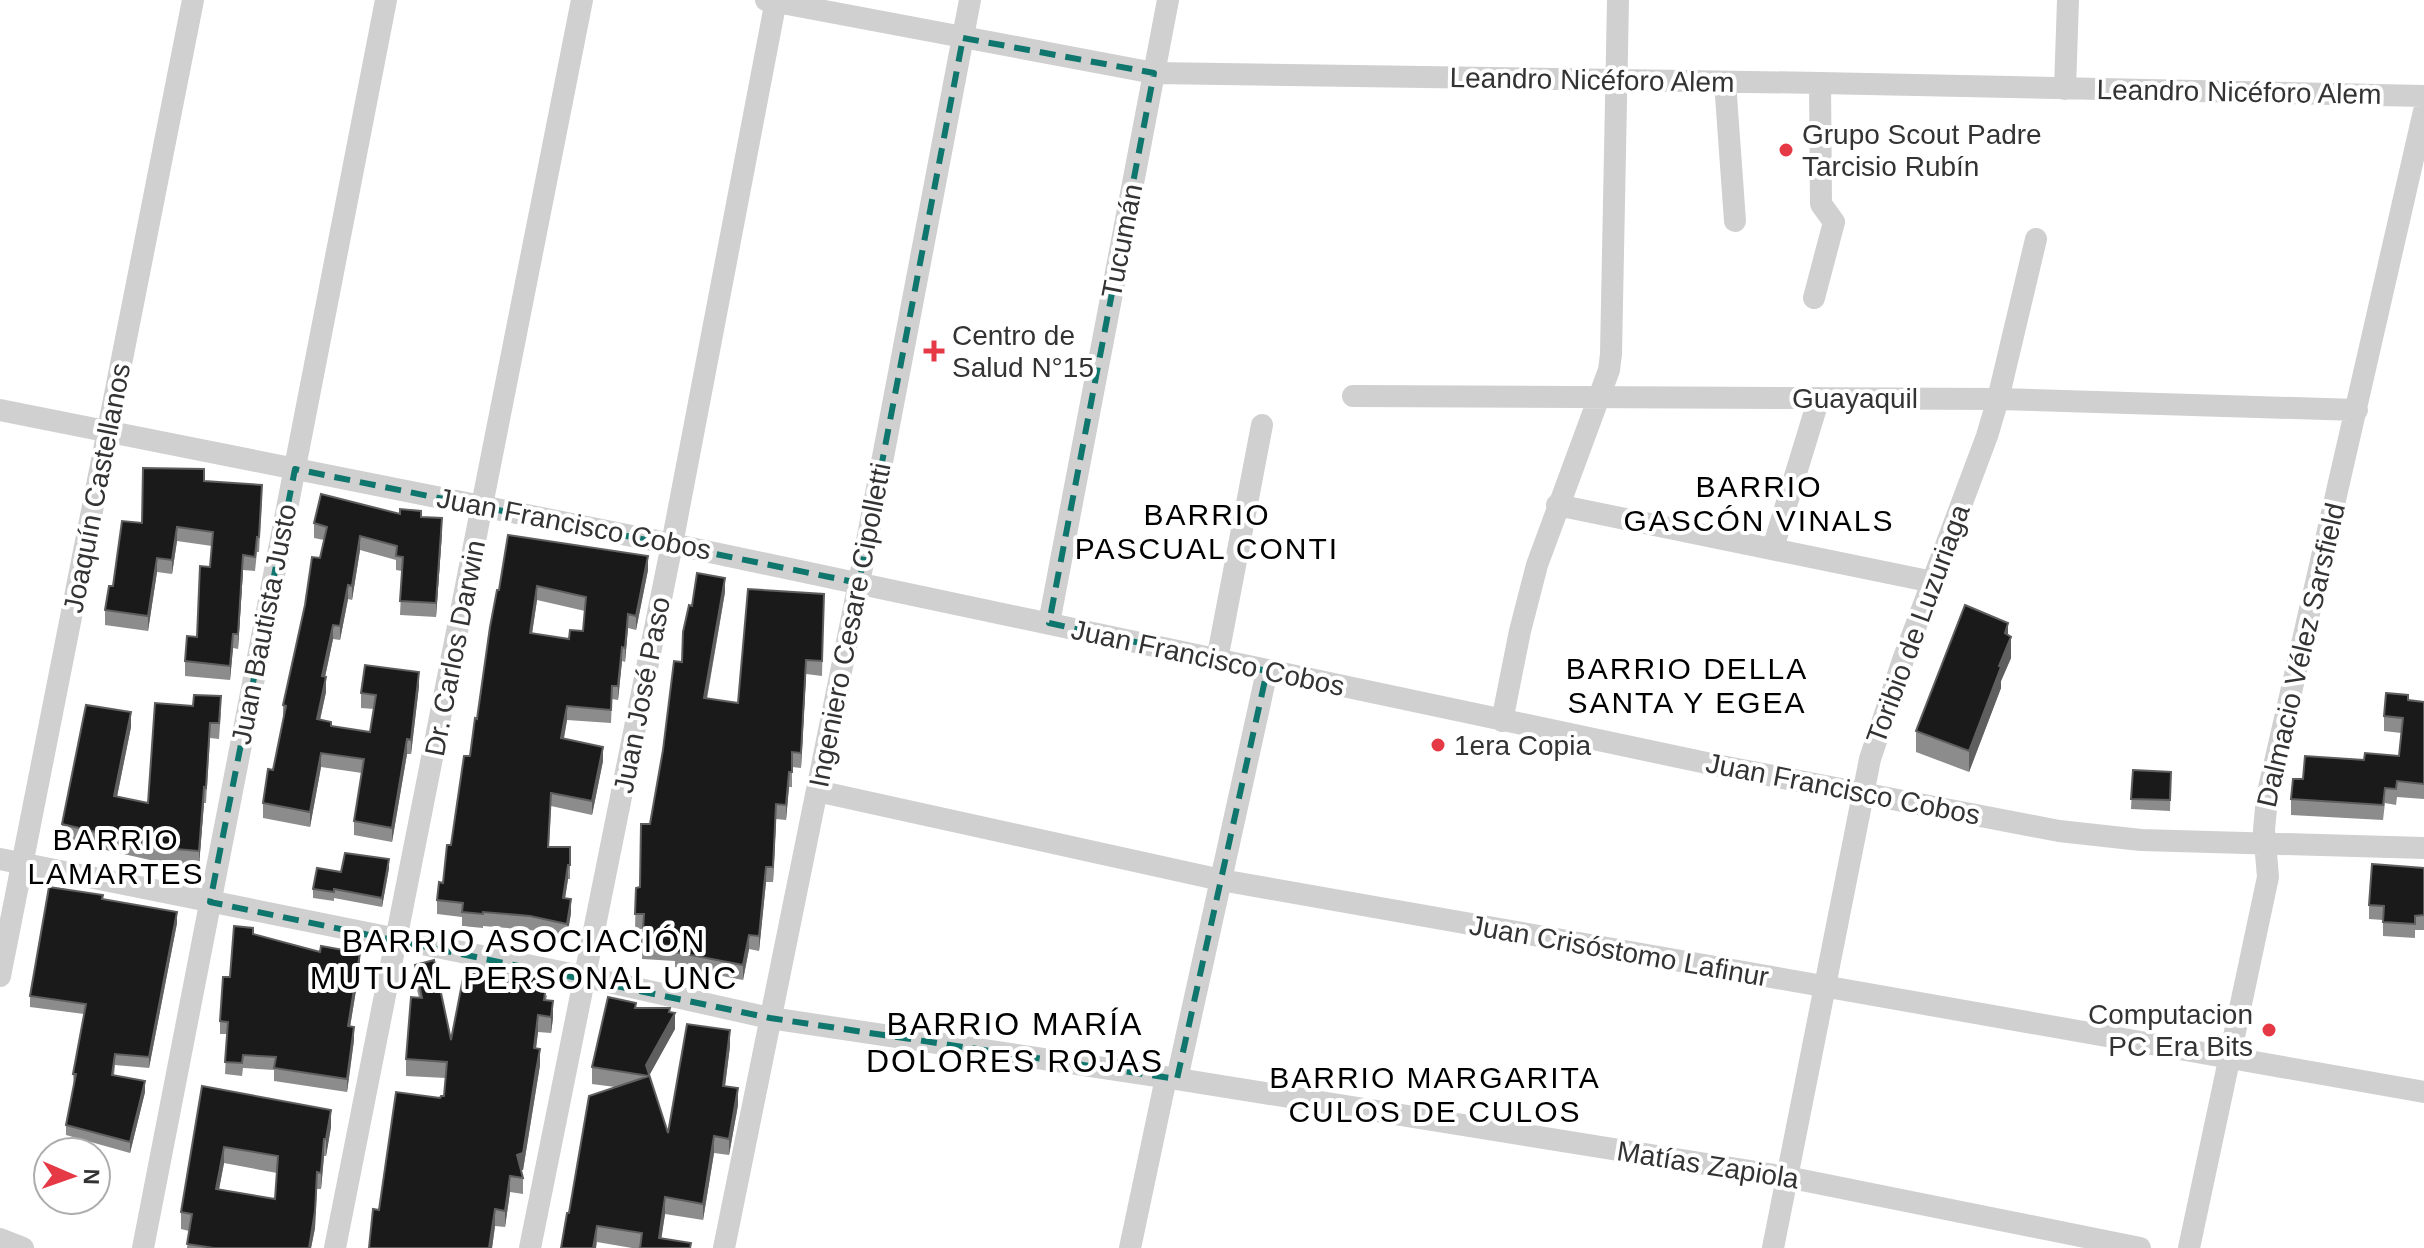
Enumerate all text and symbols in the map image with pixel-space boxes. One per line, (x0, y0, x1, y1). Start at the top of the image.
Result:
street label: Leandro Nicéforo Alem (1449, 62, 1735, 98)
street label: Leandro Nicéforo Alem (2096, 74, 2382, 110)
place label: Grupo Scout Padre Tarcisio Rubín (1802, 119, 2042, 182)
marker: Grupo Scout Padre Tarcisio Rubín (1777, 141, 1795, 159)
street label: Tucumán (1096, 181, 1148, 301)
place label: Centro de Salud N°15 (952, 320, 1094, 383)
marker: Centro de Salud N°15 (923, 340, 945, 362)
street label: Joaquín Castellanos (58, 361, 136, 615)
street label: Guayaquil (1792, 383, 1918, 414)
street label: Ingeniero Cesare Cipolletti (803, 460, 897, 790)
district label: BARRIO GASCÓN VINALS (1623, 470, 1895, 537)
street label: Juan Francisco Cobos (434, 482, 714, 566)
district label: BARRIO PASCUAL CONTI (1075, 498, 1339, 565)
street label: Toribio de Luzuriaga (1860, 500, 1976, 748)
street label: Dalmacio Vélez Sarsfield (2251, 500, 2351, 810)
street label: Juan Bautista Justo (225, 501, 303, 747)
street label: Dr. Carlos Darwin (419, 537, 491, 759)
street label: Juan José Paso (608, 594, 676, 796)
street label: Juan Francisco Cobos (1069, 614, 1347, 702)
district label: BARRIO DELLA SANTA Y EGEA (1566, 652, 1808, 719)
place label: 1era Copia (1454, 730, 1591, 761)
marker: 1era Copia (1429, 736, 1447, 754)
street label: Juan Francisco Cobos (1703, 747, 1983, 831)
district label: BARRIO LAMARTES (27, 823, 205, 890)
street label: Juan Crisóstomo Lafinur (1467, 909, 1771, 993)
district label: BARRIO ASOCIACIÓN MUTUAL PERSONAL UNC (310, 923, 738, 996)
place label: Computacion PC Era Bits (2088, 999, 2253, 1062)
district label: BARRIO MARÍA DOLORES ROJAS (866, 1006, 1164, 1079)
marker: Computacion PC Era Bits (2260, 1021, 2278, 1039)
district label: BARRIO MARGARITA CULOS DE CULOS (1269, 1061, 1601, 1128)
street label: Matías Zapiola (1615, 1135, 1802, 1195)
north arrow (32, 1136, 112, 1216)
text: N (79, 1168, 104, 1185)

